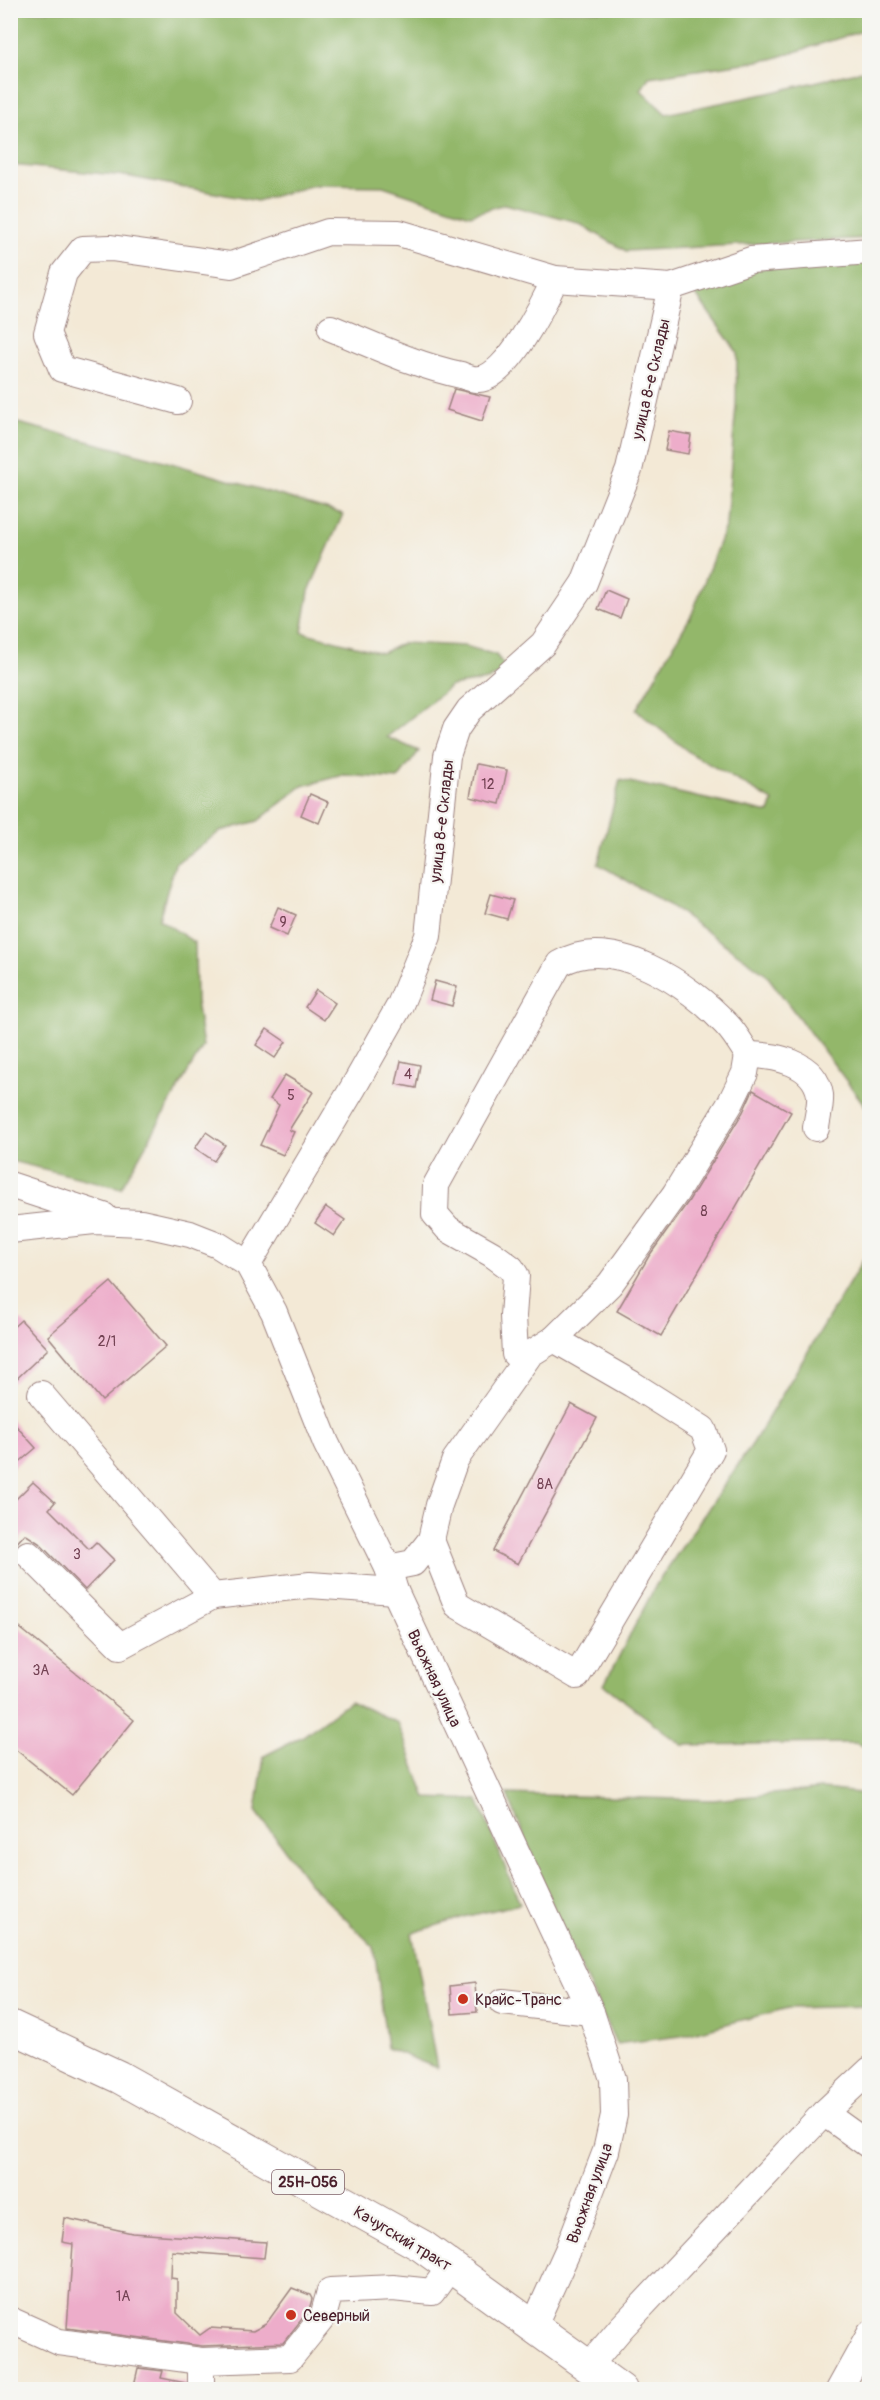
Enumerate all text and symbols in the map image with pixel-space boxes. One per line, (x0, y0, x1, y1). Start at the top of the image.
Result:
street label: улица 8-е Склады (627, 317, 675, 443)
street label: улица 8-е Склады (425, 759, 458, 885)
house number: 12 (481, 776, 495, 793)
house number: 9 (279, 914, 287, 931)
house number: 4 (404, 1066, 412, 1083)
house number: 5 (287, 1087, 295, 1104)
house number: 8 (700, 1203, 708, 1220)
house number: 2/1 (98, 1333, 116, 1350)
house number: 8А (537, 1476, 553, 1493)
house number: 3 (73, 1546, 81, 1563)
street label: Вьюжная улица (403, 1626, 465, 1730)
house number: 3А (33, 1662, 49, 1679)
place label: Крайс-Транс (475, 1990, 562, 2010)
marker: Крайс-Транс (456, 1992, 470, 2006)
street label: Вьюжная улица (563, 2140, 617, 2246)
road number: 25Н-056 (272, 2170, 344, 2194)
street label: Качугский тракт (350, 2202, 455, 2276)
house number: 1А (116, 2288, 130, 2305)
place label: Северный (303, 2306, 370, 2326)
marker: Северный (284, 2308, 298, 2322)

